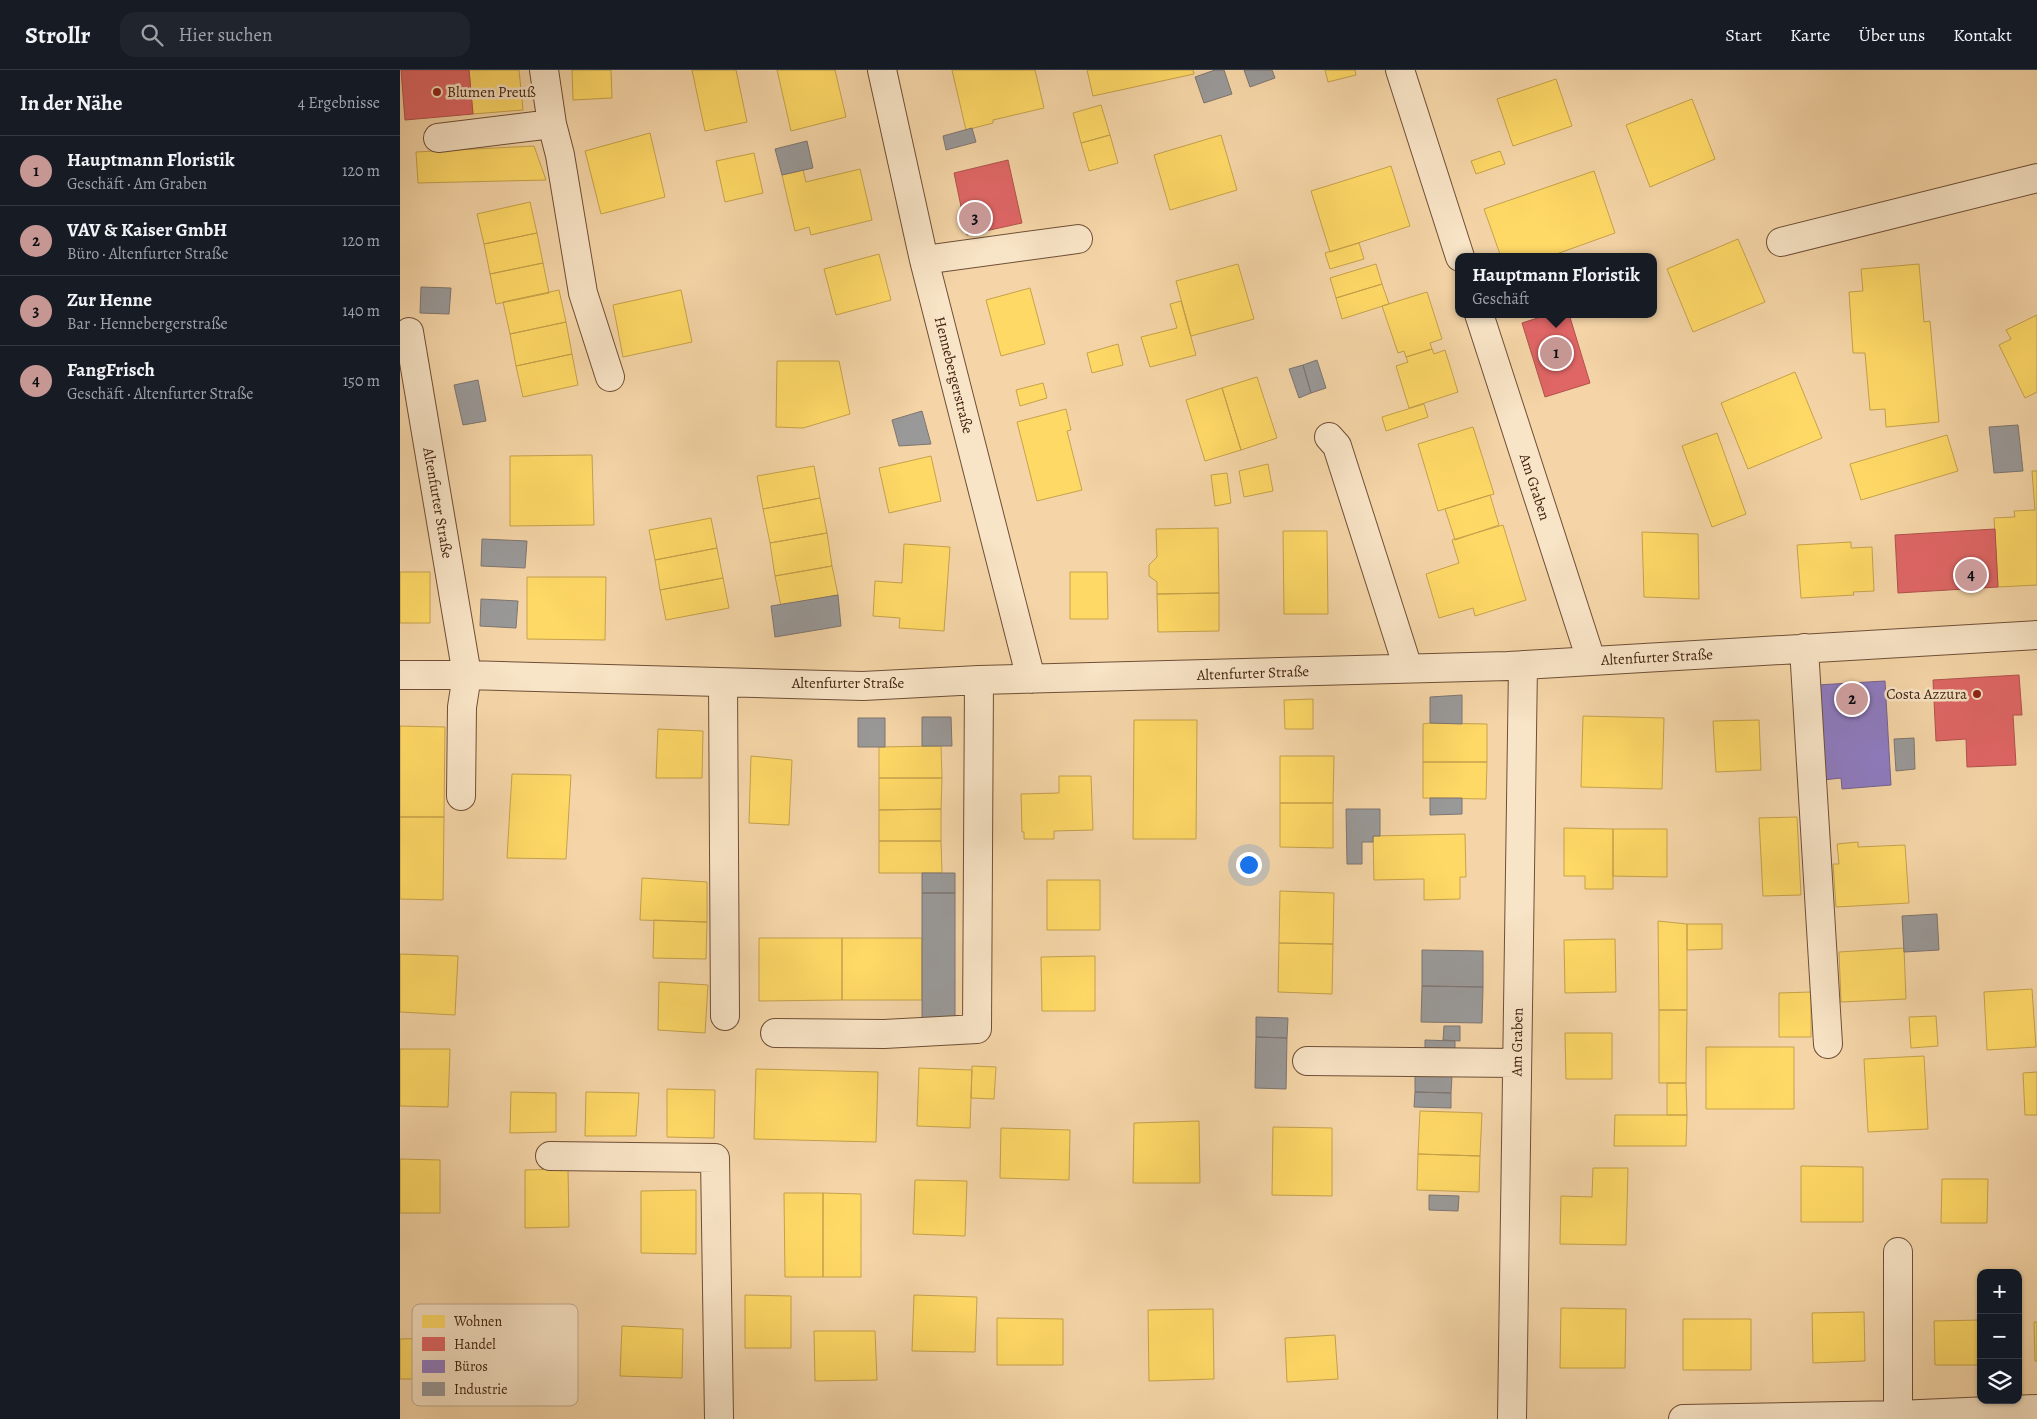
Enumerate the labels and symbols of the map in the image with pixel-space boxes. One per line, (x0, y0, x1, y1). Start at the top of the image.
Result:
place label: Blumen Preuß (447, 82, 536, 102)
marker: Blumen Preuß (431, 86, 443, 98)
pin: 3 (959, 199, 991, 237)
street label: Hennebergerstraße (930, 314, 978, 436)
pin: 1 (1540, 334, 1572, 372)
street label: Altenfurter Straße (418, 445, 458, 560)
street label: Am Graben (1515, 450, 1555, 523)
pin: 4 (1955, 556, 1987, 594)
street label: Altenfurter Straße (1599, 644, 1714, 670)
street label: Altenfurter Straße (1196, 661, 1310, 685)
street label: Altenfurter Straße (791, 673, 904, 693)
pin: 2 (1836, 680, 1868, 718)
place label: Costa Azzura (1886, 684, 1967, 704)
marker: Costa Azzura (1971, 688, 1983, 700)
your location (1236, 852, 1262, 878)
street label: Am Graben (1506, 1007, 1528, 1078)
legend (412, 1304, 578, 1406)
text: Wohnen (453, 1312, 502, 1331)
text: Handel (454, 1335, 496, 1354)
text: Büros (454, 1357, 488, 1376)
text: Industrie (454, 1380, 508, 1399)

